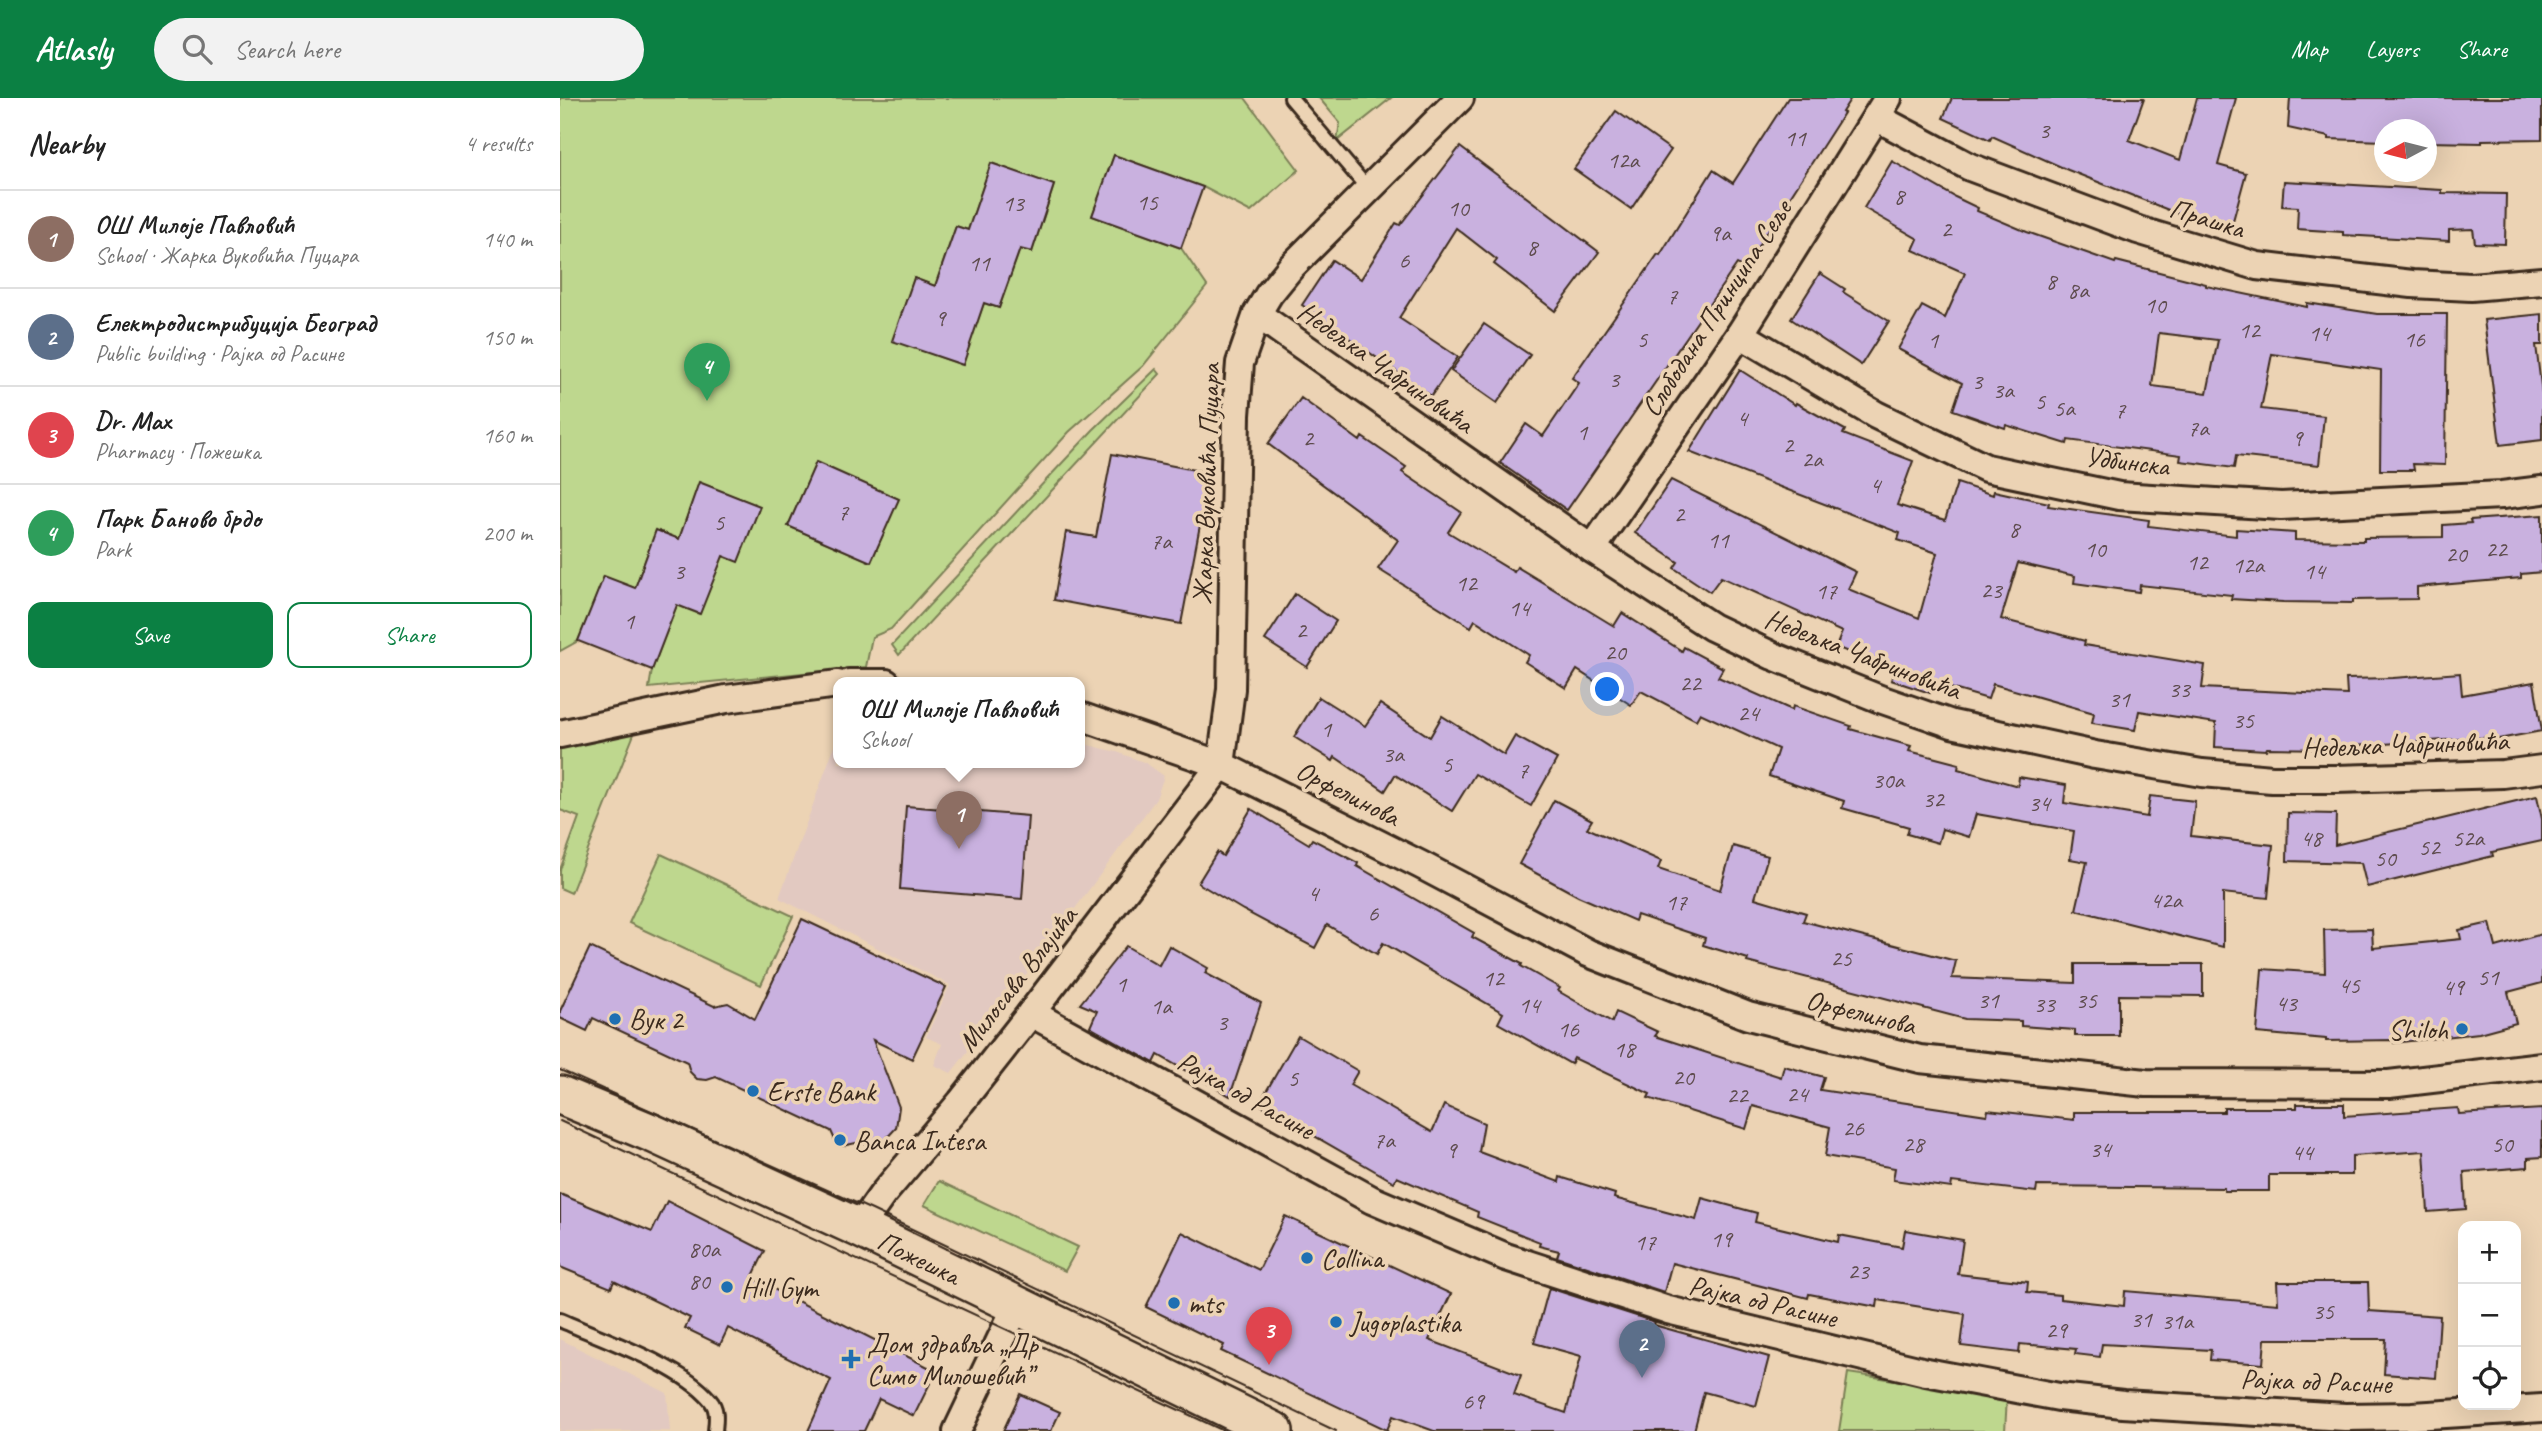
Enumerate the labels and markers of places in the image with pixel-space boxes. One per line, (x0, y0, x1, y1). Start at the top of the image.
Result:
pin: 4 (684, 343, 730, 401)
pin: 1 (936, 791, 982, 849)
place label: Вук 2 (629, 1002, 685, 1037)
marker: Вук 2 (607, 1011, 623, 1027)
place label: Shiloh (2388, 1012, 2448, 1047)
marker: Shiloh (2454, 1021, 2470, 1037)
place label: Erste Bank (767, 1074, 877, 1109)
marker: Erste Bank (745, 1083, 761, 1099)
place label: Banca Intesa (854, 1123, 987, 1158)
marker: Banca Intesa (832, 1132, 848, 1148)
place label: Collina (1321, 1241, 1385, 1276)
marker: Collina (1299, 1250, 1315, 1266)
place label: Hill Gym (741, 1270, 820, 1305)
marker: Hill Gym (719, 1279, 735, 1295)
place label: mts (1188, 1286, 1225, 1321)
marker: mts (1166, 1295, 1182, 1311)
place label: Jugoplastika (1348, 1305, 1462, 1340)
pin: 3 (1246, 1307, 1292, 1365)
marker: Jugoplastika (1328, 1314, 1344, 1330)
pin: 2 (1619, 1320, 1665, 1378)
place label: Дом здравља „Др Симо Милошевић” (867, 1326, 1039, 1393)
marker: Дом здравља „Др Симо Милошевић” (841, 1349, 861, 1369)

